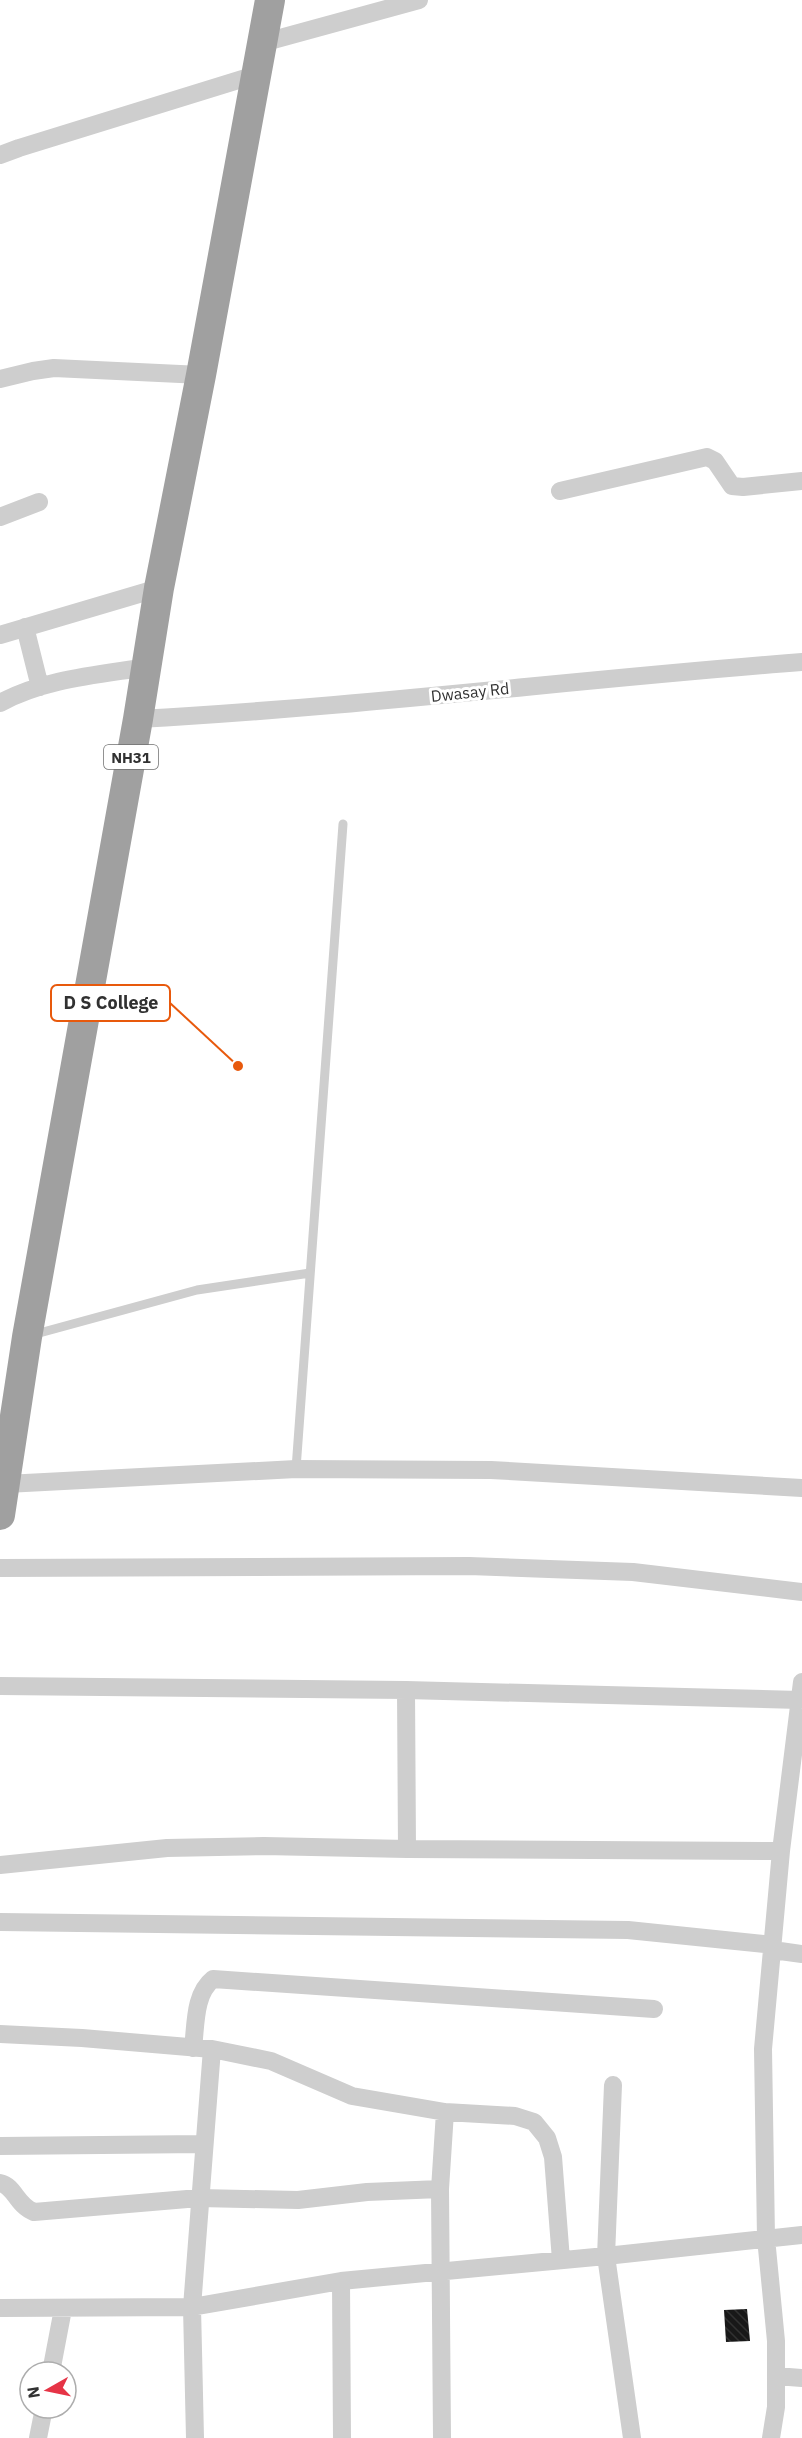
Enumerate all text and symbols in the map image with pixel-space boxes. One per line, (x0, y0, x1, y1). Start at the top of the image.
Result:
street label: Dwasay Rd (430, 678, 510, 706)
road number: NH31 (104, 745, 158, 769)
callout: D S College (51, 985, 170, 1021)
text: D S College (64, 991, 158, 1014)
north arrow (18, 2360, 78, 2420)
text: N (22, 2385, 44, 2400)

